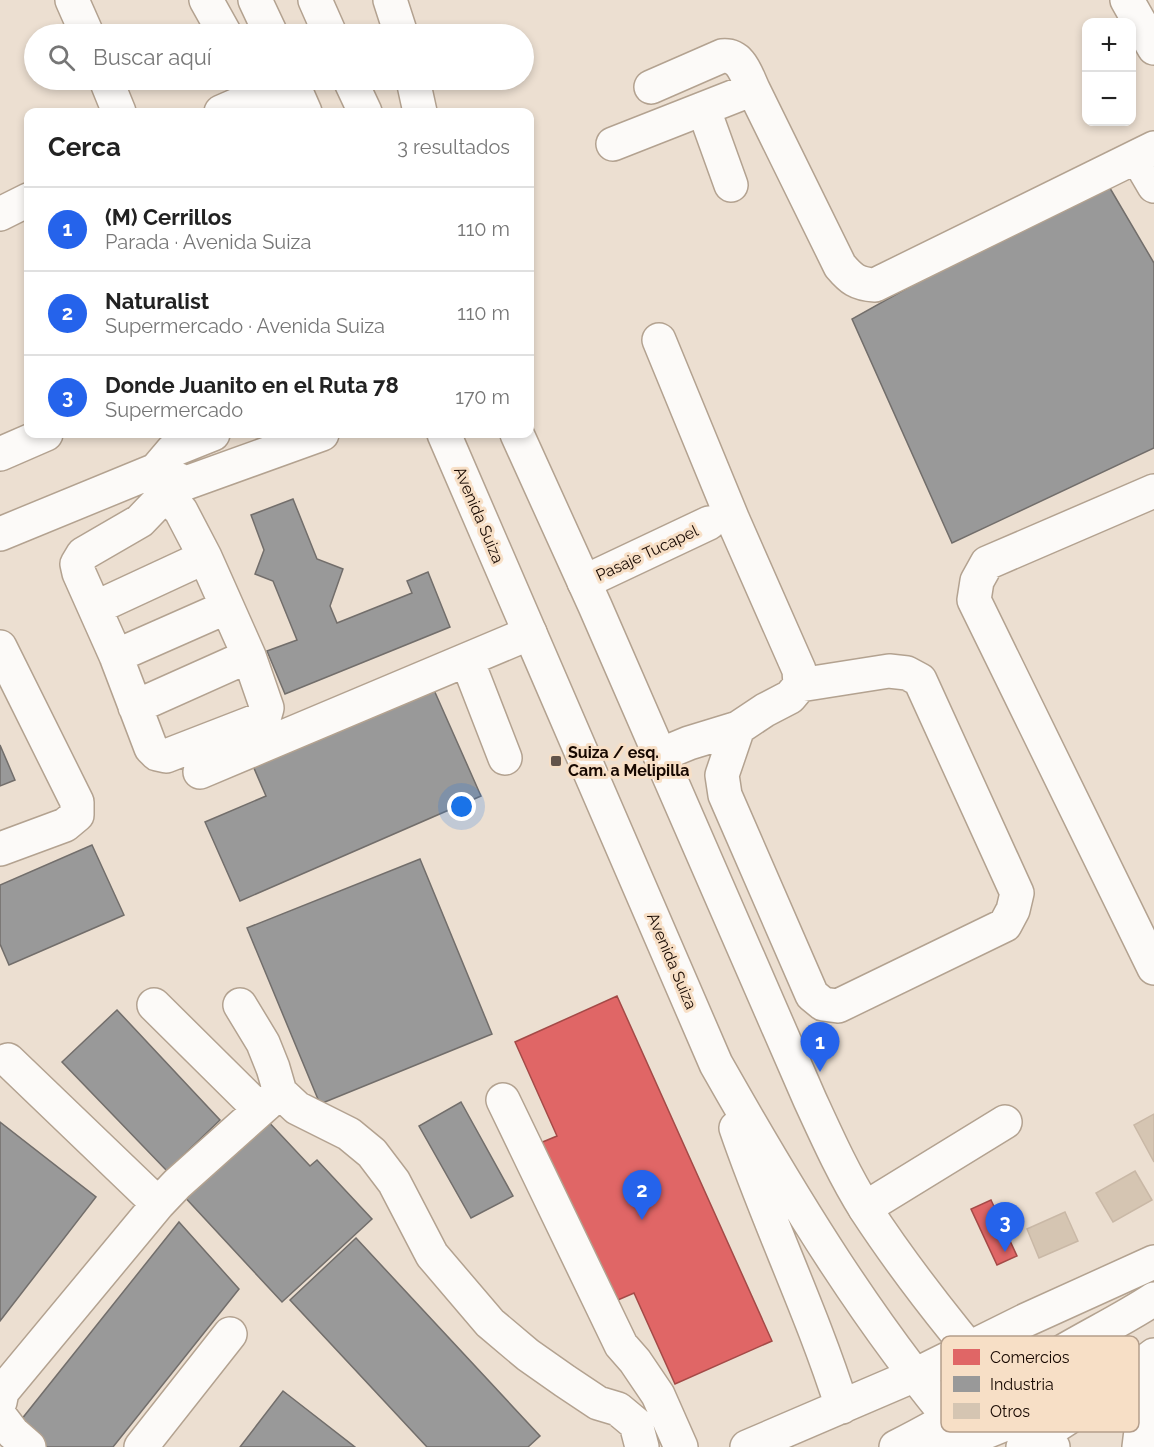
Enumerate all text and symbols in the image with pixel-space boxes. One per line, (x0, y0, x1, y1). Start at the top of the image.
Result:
map controls (1082, 18, 1136, 126)
button: + (1082, 18, 1136, 72)
search box (24, 24, 534, 90)
icon: search (45, 41, 78, 74)
text: Buscar aquí (93, 44, 212, 70)
button: − (1082, 72, 1136, 126)
text: Cerca (48, 132, 121, 162)
text: 3 resultados (397, 135, 510, 159)
text: (M) Cerrillos (105, 204, 232, 230)
text: 1 (63, 217, 72, 241)
text: 110 m (457, 217, 510, 241)
text: Parada · Avenida Suiza (105, 230, 311, 254)
text: Naturalist (105, 288, 209, 314)
text: 2 (62, 301, 73, 325)
text: 110 m (457, 301, 510, 325)
text: Supermercado · Avenida Suiza (105, 314, 385, 338)
text: Donde Juanito en el Ruta 78 (105, 372, 399, 398)
text: 3 (62, 385, 73, 409)
text: 170 m (455, 385, 510, 409)
text: Supermercado (105, 398, 243, 422)
street label: Avenida Suiza (450, 464, 508, 566)
street label: Pasaje Tucapel (593, 521, 702, 585)
place label: Suiza / esq. Cam. a Melipilla (568, 743, 690, 780)
marker: Suiza / esq. Cam. a Melipilla (549, 754, 563, 768)
your location (447, 792, 476, 821)
street label: Avenida Suiza (643, 910, 701, 1012)
pin: 1 (800, 1022, 840, 1072)
pin: 2 (622, 1170, 662, 1220)
pin: 3 (986, 1202, 1024, 1252)
legend (941, 1336, 1139, 1432)
text: Comercios (990, 1348, 1070, 1367)
text: Industria (990, 1375, 1054, 1394)
text: Otros (990, 1402, 1030, 1421)

